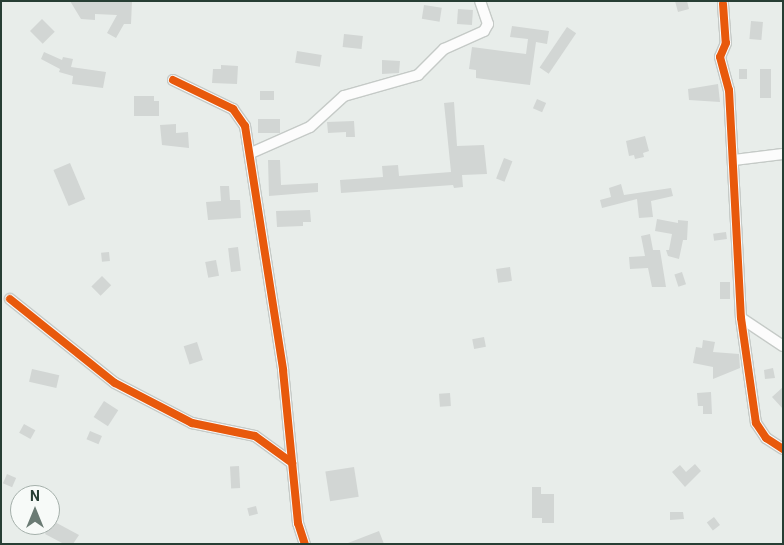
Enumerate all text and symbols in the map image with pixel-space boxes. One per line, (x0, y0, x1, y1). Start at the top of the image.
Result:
north arrow (10, 485, 60, 535)
text: N (30, 488, 40, 504)

